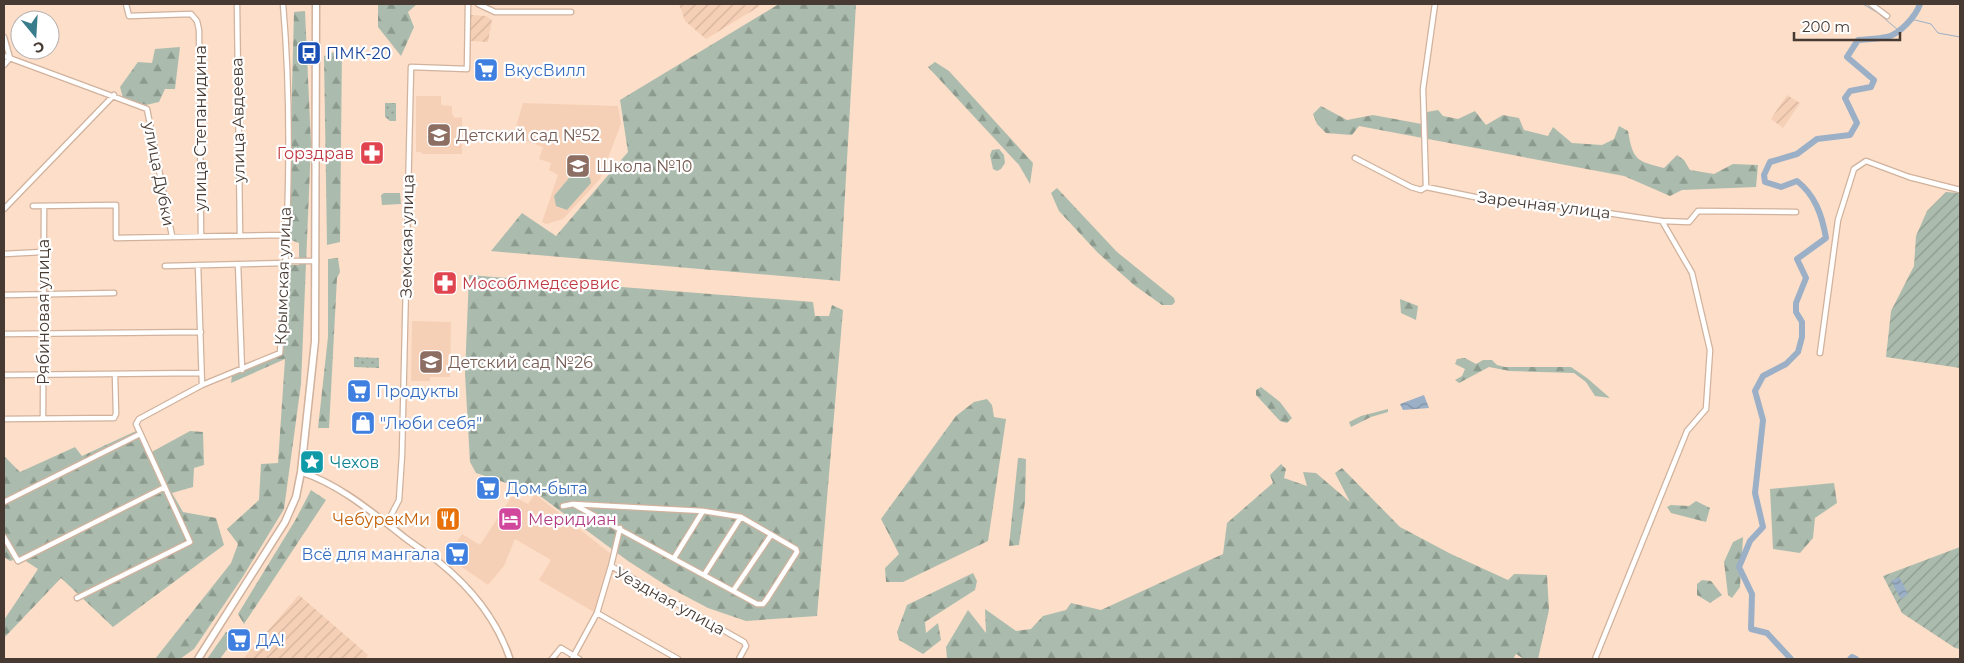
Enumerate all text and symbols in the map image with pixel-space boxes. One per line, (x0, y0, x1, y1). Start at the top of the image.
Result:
north arrow (10, 10, 60, 60)
scale bar (1794, 10, 1900, 42)
text: 200 m (1802, 17, 1850, 36)
text: С (31, 37, 47, 57)
bus stop icon: ПМК-20 (296, 40, 322, 66)
place label: ПМК-20 (326, 44, 391, 63)
street label: улица Степанидина (191, 45, 210, 212)
street label: улица Авдеева (227, 57, 249, 184)
supermarket icon: ВкусВилл (473, 57, 499, 83)
place label: ВкусВилл (504, 61, 586, 80)
street label: улица Дубки (139, 119, 178, 228)
school or university icon: Детский сад №52 (426, 122, 452, 148)
place label: Детский сад №52 (456, 126, 600, 145)
pharmacy icon: Горздрав (359, 140, 385, 166)
place label: Горздрав (277, 144, 354, 163)
school or university icon: Школа №10 (565, 153, 591, 179)
place label: Школа №10 (596, 157, 692, 176)
street label: Земская улица (396, 174, 418, 298)
street label: Заречная улица (1476, 187, 1612, 223)
street label: Крымская улица (271, 206, 295, 346)
street label: Рябиновая улица (34, 239, 53, 385)
pharmacy icon: Мособлмедсервис (432, 270, 458, 296)
place label: Мособлмедсервис (462, 274, 619, 293)
school or university icon: Детский сад №26 (418, 349, 444, 375)
place label: Детский сад №26 (448, 353, 593, 372)
supermarket icon: Продукты (346, 378, 372, 404)
place label: Продукты (376, 382, 459, 401)
shop icon: "Люби себя" (350, 410, 376, 436)
place label: "Люби себя" (380, 414, 482, 433)
place icon: Чехов (299, 449, 325, 475)
place label: Чехов (330, 453, 379, 472)
supermarket icon: Дом-быта (475, 475, 501, 501)
place label: Дом-быта (506, 479, 588, 498)
restaurant icon: ЧебурекМи (435, 506, 461, 532)
hotel icon: Меридиан (497, 506, 523, 532)
place label: ЧебурекМи (333, 510, 430, 529)
place label: Меридиан (528, 510, 617, 529)
supermarket icon: Всё для мангала (444, 541, 470, 567)
place label: Всё для мангала (302, 545, 440, 564)
street label: Уездная улица (612, 563, 728, 639)
supermarket icon: ДА! (226, 627, 252, 653)
place label: ДА! (256, 631, 285, 650)

